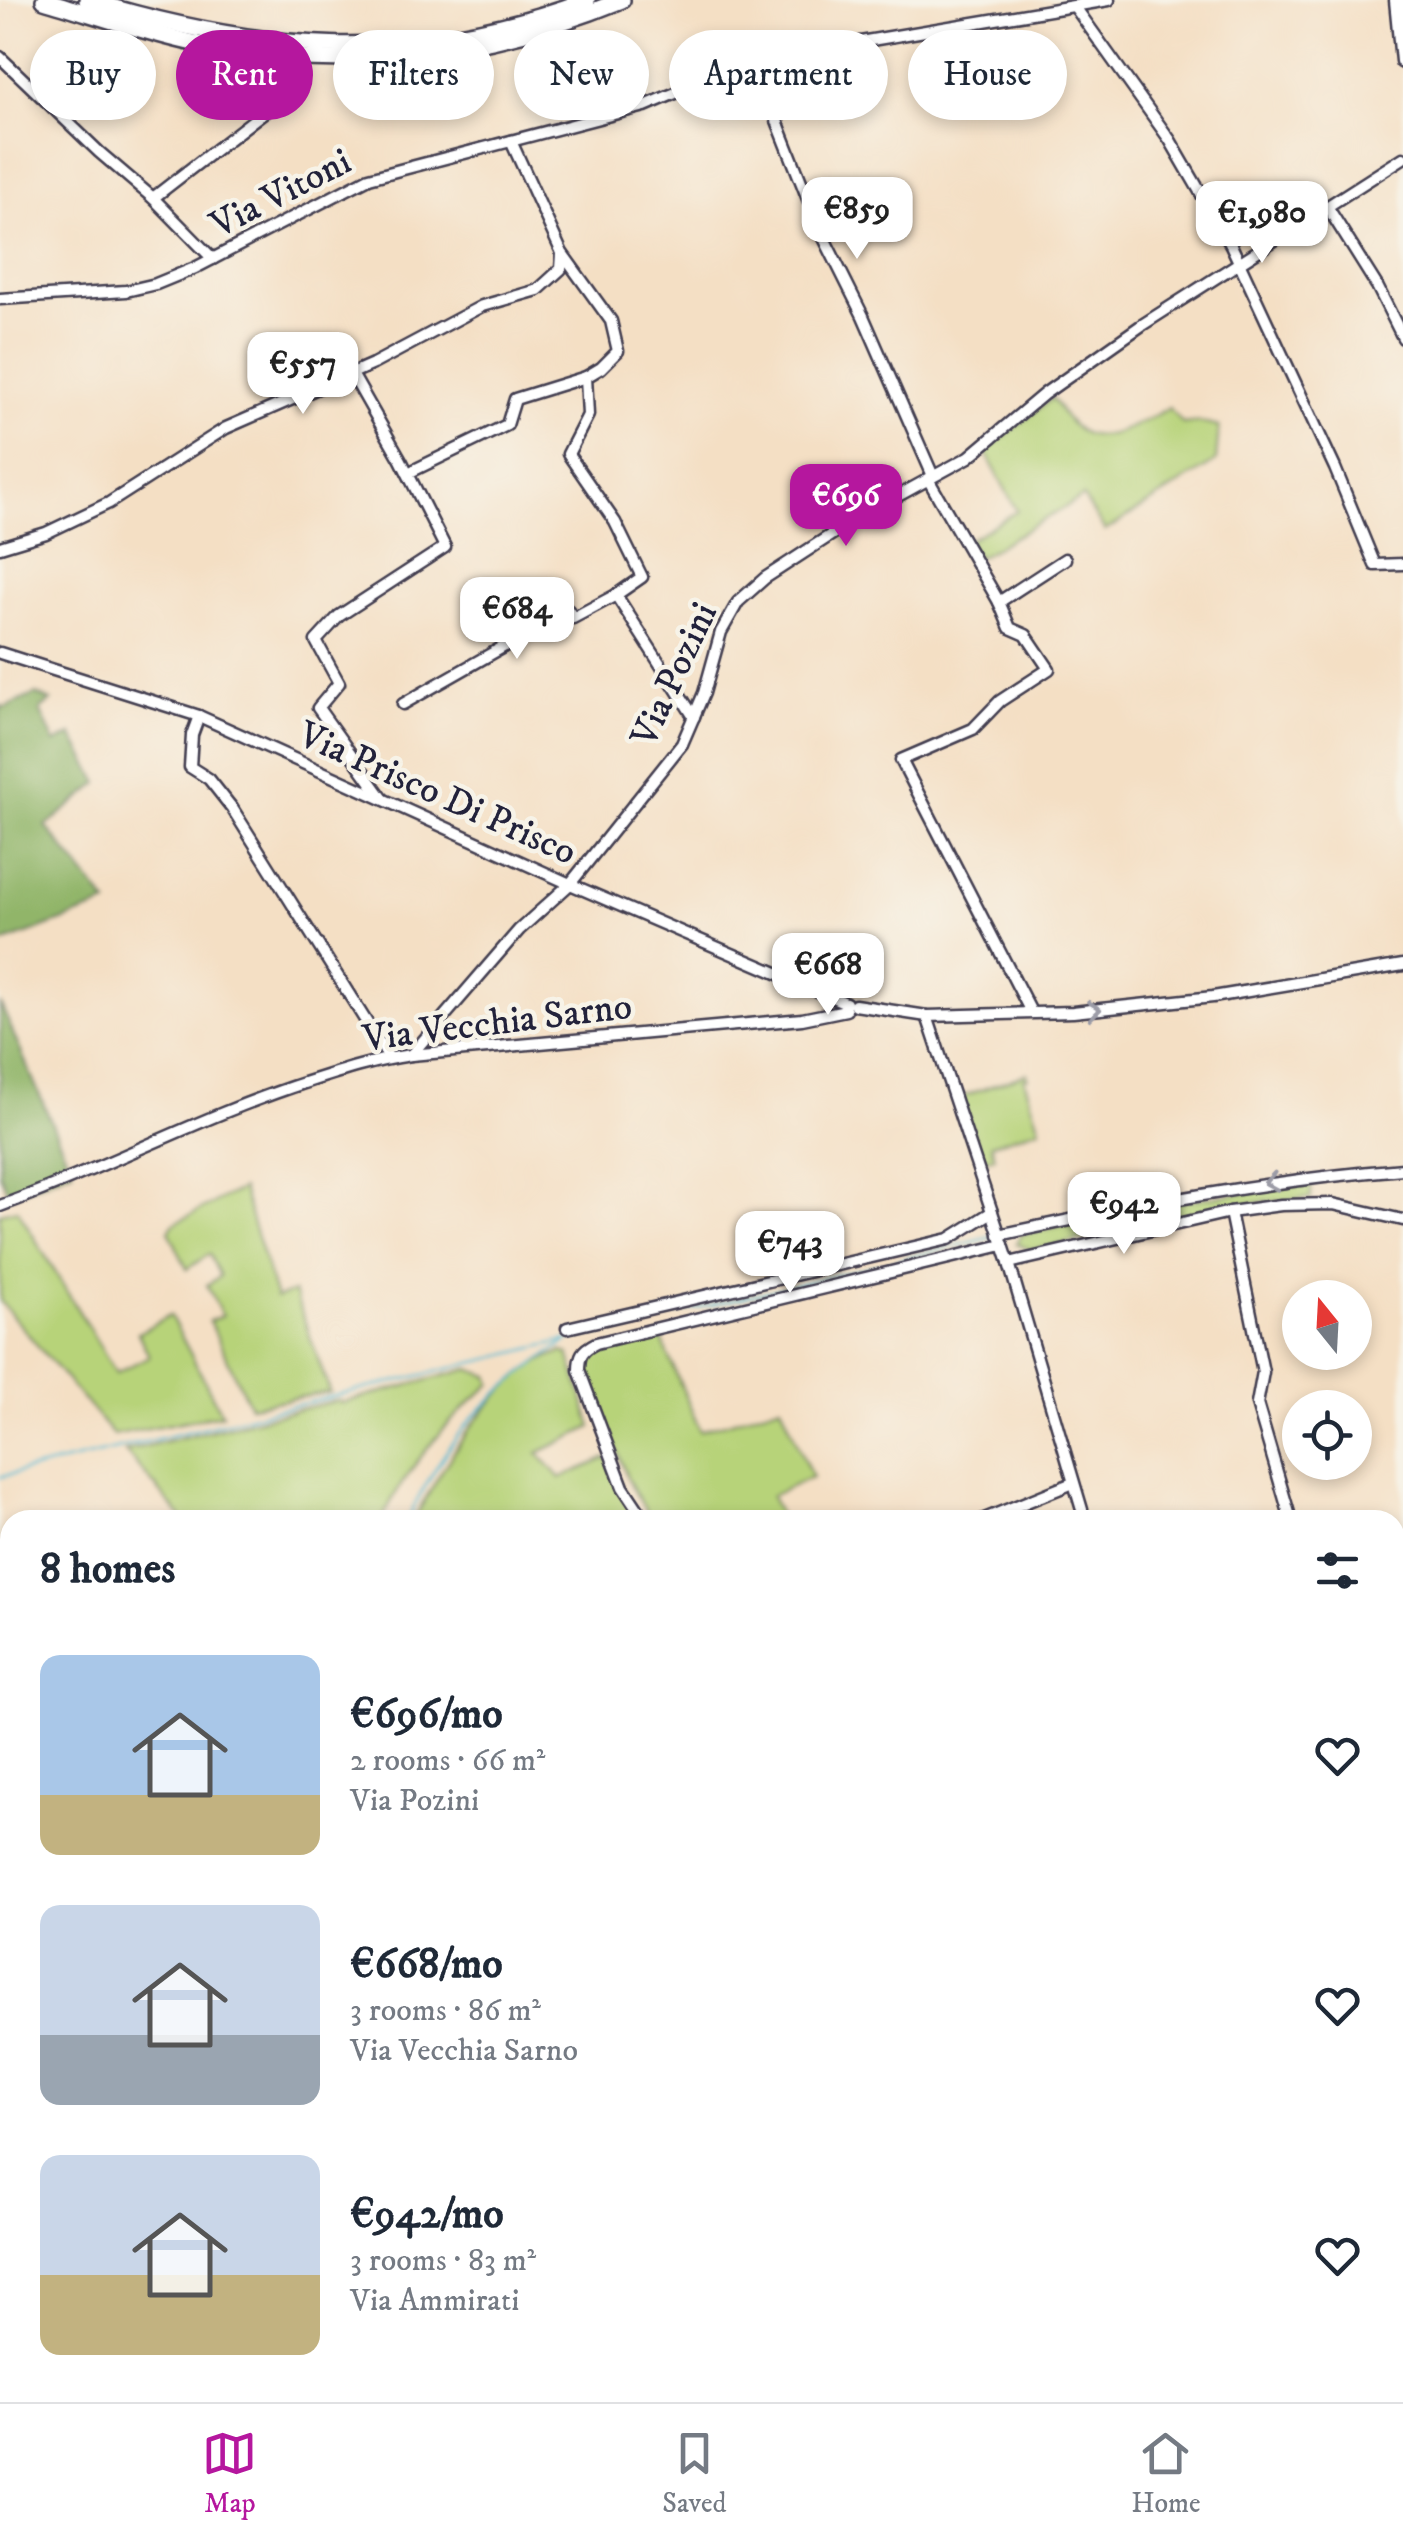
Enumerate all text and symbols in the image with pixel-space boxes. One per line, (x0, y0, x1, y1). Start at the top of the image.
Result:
chip: Buy (30, 30, 156, 120)
chip: Rent (176, 30, 313, 120)
chip: Filters (333, 30, 494, 120)
chip: New (514, 30, 649, 120)
chip: Apartment (669, 30, 888, 120)
chip: House (908, 30, 1067, 120)
street label: Via Vitoni (202, 138, 359, 250)
pin: €859 (798, 177, 916, 262)
pin: €1,980 (1181, 181, 1343, 266)
text: €859 (824, 189, 890, 229)
text: €1,980 (1218, 193, 1306, 233)
pin: €557 (244, 332, 362, 417)
text: €557 (269, 344, 337, 384)
pin: €696 (787, 464, 905, 549)
text: €696 (812, 476, 880, 516)
pin: €684 (458, 577, 576, 662)
text: €684 (482, 589, 552, 629)
street label: Via Pozini (620, 595, 729, 756)
street label: Via Prisco Di Prisco (290, 711, 584, 877)
pin: €668 (769, 933, 887, 1018)
text: €668 (794, 945, 862, 985)
street label: Via Vecchia Sarno (359, 983, 635, 1063)
one-way arrow (1087, 999, 1103, 1021)
one-way arrow (1263, 1171, 1279, 1192)
pin: €942 (1065, 1172, 1183, 1257)
text: €942 (1090, 1184, 1158, 1224)
pin: €743 (731, 1211, 849, 1296)
text: €743 (757, 1223, 823, 1263)
north arrow (1282, 1280, 1372, 1370)
map controls (1282, 1280, 1372, 1480)
button: locate (1282, 1390, 1372, 1480)
icon: filters (1310, 1543, 1365, 1598)
text: 8 homes (40, 1544, 175, 1596)
text: €696/mo (350, 1689, 503, 1741)
icon: home (120, 1695, 240, 1815)
icon: heart (1310, 1728, 1365, 1783)
text: 2 rooms · 66 m² (350, 1741, 545, 1781)
text: Via Pozini (350, 1781, 479, 1821)
text: €668/mo (350, 1939, 503, 1991)
icon: home (120, 1945, 240, 2065)
icon: heart (1310, 1978, 1365, 2033)
text: 3 rooms · 86 m² (350, 1991, 541, 2031)
text: Via Vecchia Sarno (350, 2031, 578, 2071)
text: €942/mo (350, 2189, 504, 2241)
icon: home (120, 2195, 240, 2315)
icon: heart (1310, 2228, 1365, 2283)
text: 3 rooms · 83 m² (350, 2241, 536, 2281)
text: Via Ammirati (350, 2281, 519, 2321)
tab: Map (202, 2426, 257, 2521)
tab: Saved (662, 2426, 727, 2521)
tab: Home (1131, 2426, 1201, 2521)

